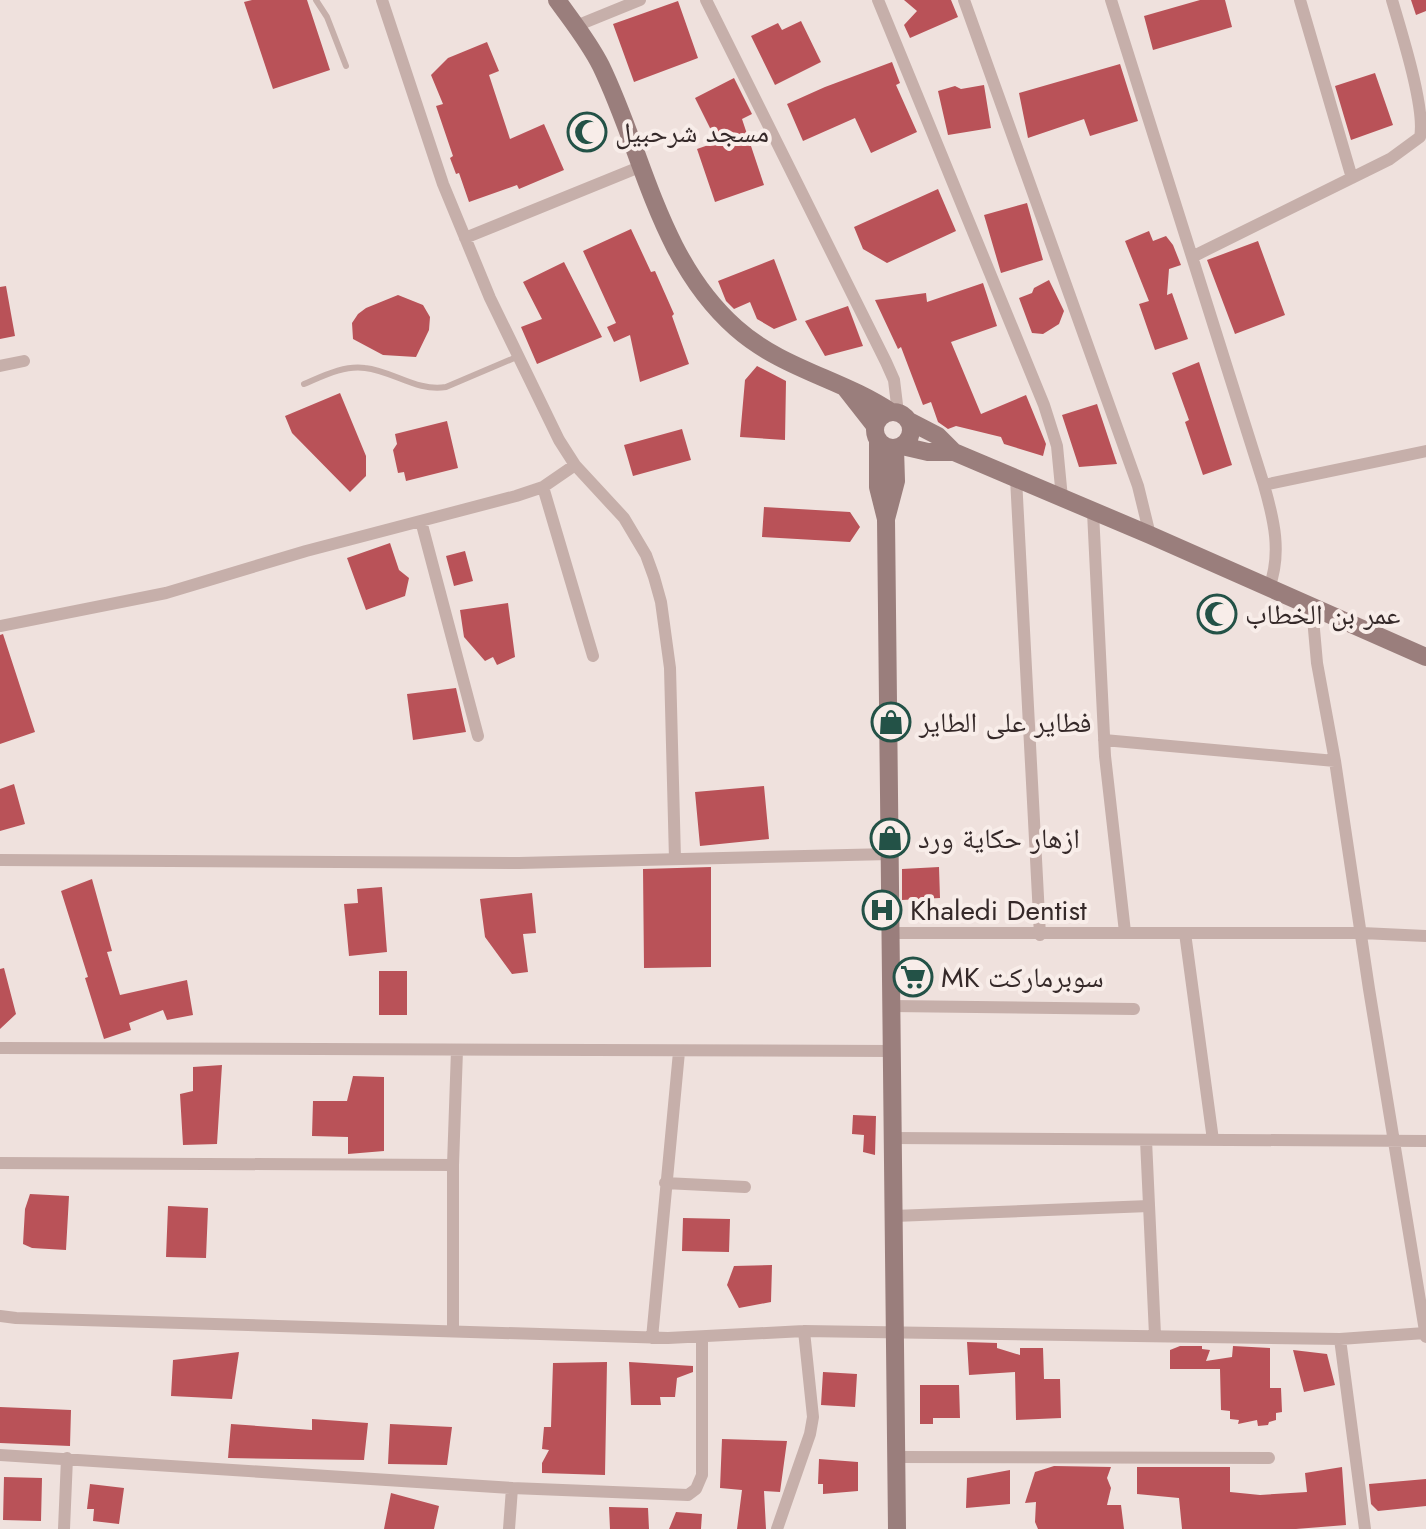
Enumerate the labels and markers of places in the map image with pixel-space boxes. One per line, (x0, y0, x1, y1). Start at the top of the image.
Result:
mosque icon: مسجد شرحبيل (566, 111, 608, 153)
place label: مسجد شرحبيل (615, 112, 769, 153)
mosque icon: عمر بن الخطاب (1196, 593, 1238, 635)
place label: عمر بن الخطاب (1245, 594, 1400, 635)
shop icon: فطاير على الطاير (870, 701, 912, 743)
place label: فطاير على الطاير (918, 702, 1092, 743)
shop icon: ازهار حكاية ورد (869, 817, 911, 859)
place label: ازهار حكاية ورد (918, 818, 1080, 859)
hospital icon: Khaledi Dentist (861, 889, 903, 931)
place label: Khaledi Dentist (910, 890, 1087, 931)
supermarket icon: MK سوبرماركت (892, 956, 934, 998)
place label: MK سوبرماركت (941, 957, 1104, 998)

